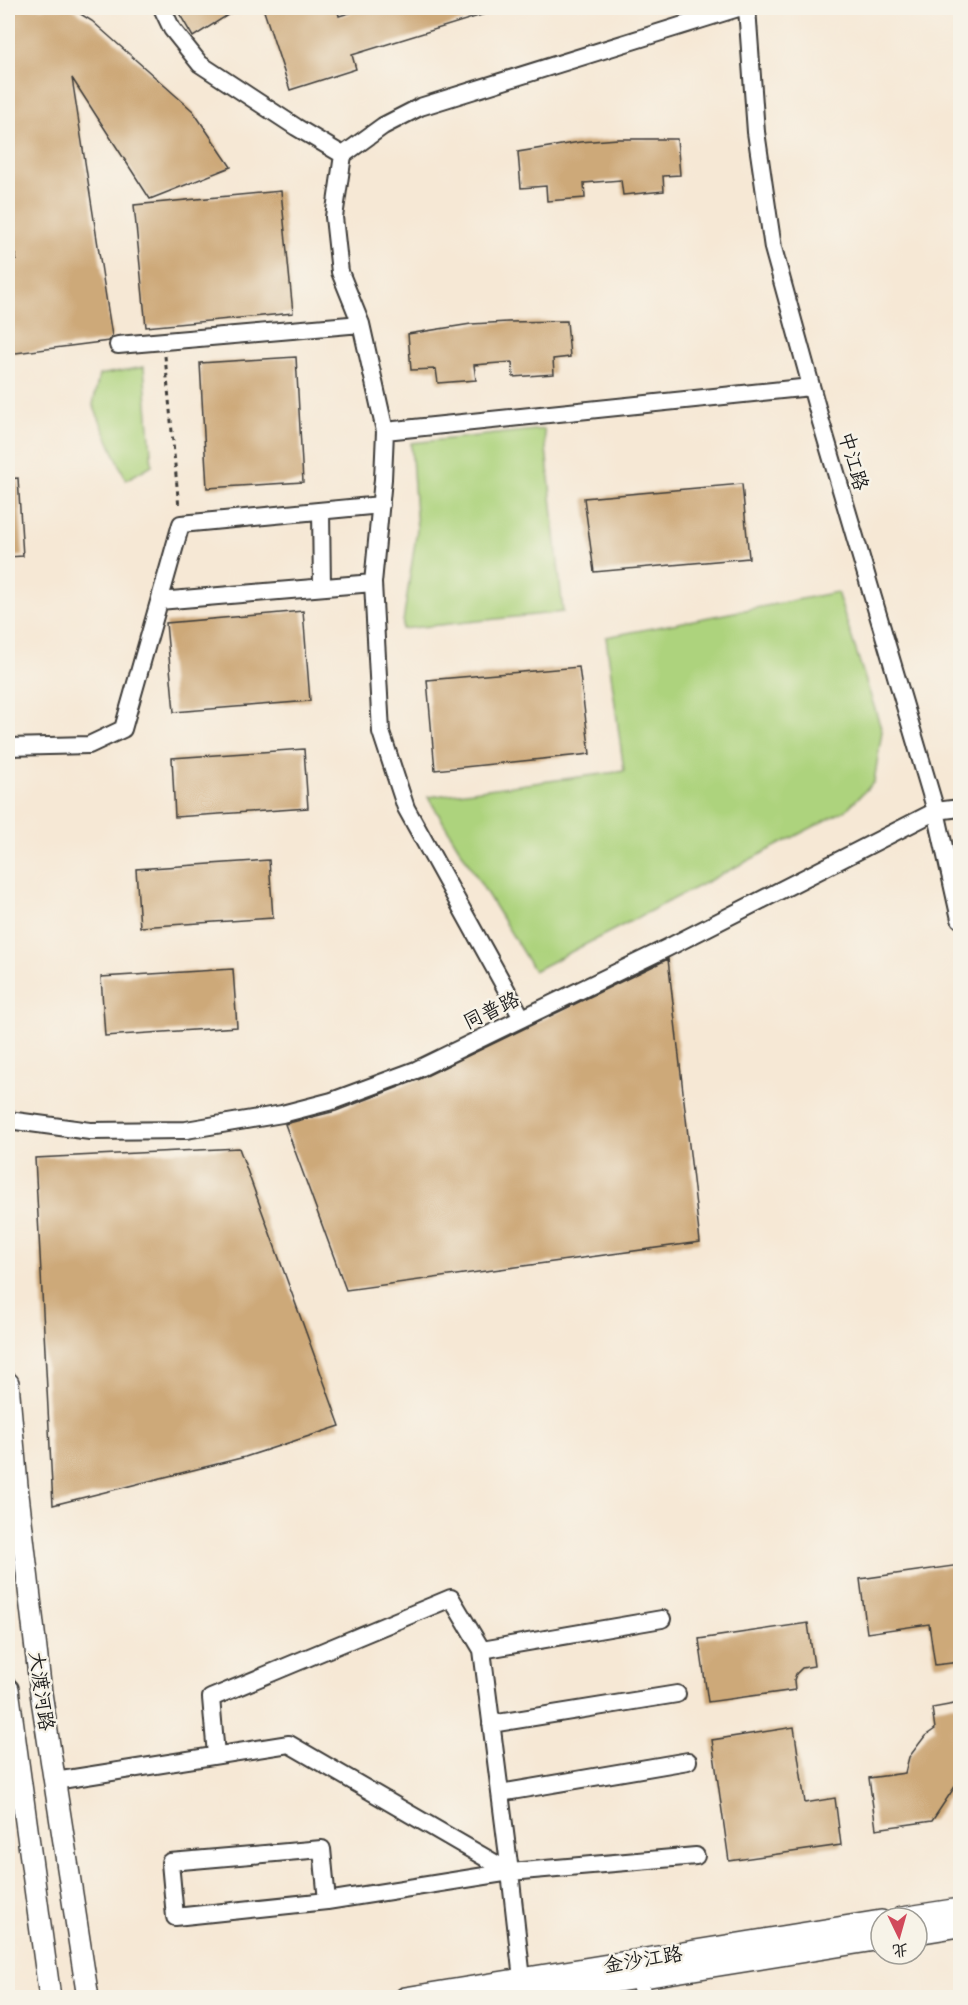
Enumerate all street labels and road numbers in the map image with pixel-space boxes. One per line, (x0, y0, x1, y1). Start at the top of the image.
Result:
street label: 中江路 (831, 429, 874, 495)
street label: 同普路 (459, 986, 525, 1037)
street label: 大渡河路 (22, 1650, 60, 1734)
street label: 金沙江路 (602, 1941, 686, 1980)

